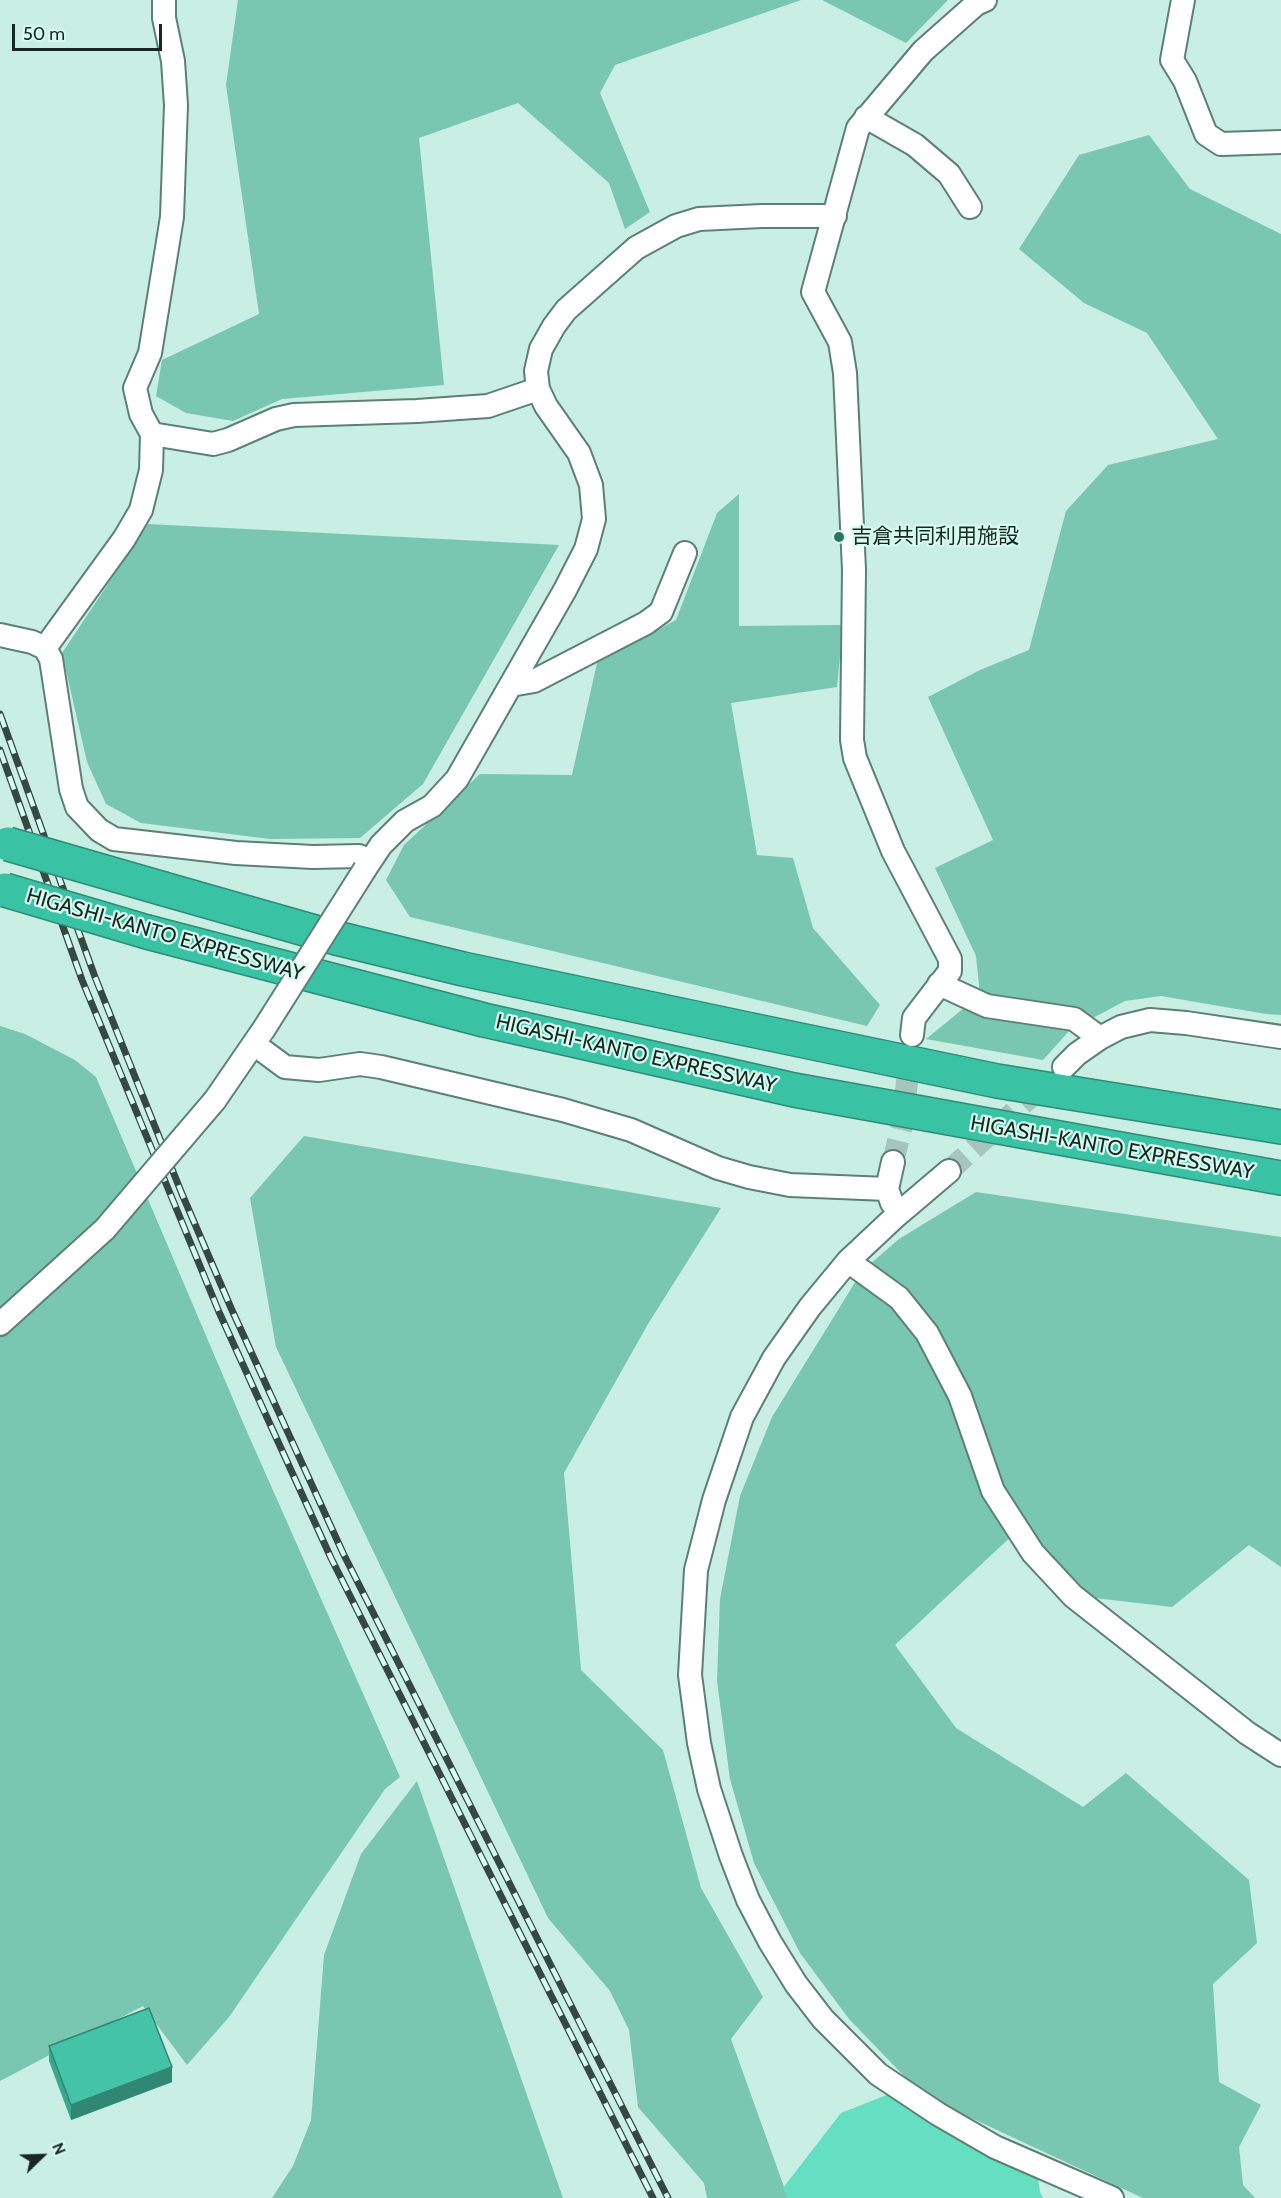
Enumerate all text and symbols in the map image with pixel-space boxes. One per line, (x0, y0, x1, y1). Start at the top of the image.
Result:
scale bar (15, 12, 165, 50)
text: 50 m (23, 23, 65, 45)
place label: 吉倉共同利用施設 (851, 524, 1019, 550)
marker: 吉倉共同利用施設 (832, 530, 846, 544)
street label: HIGASHI-KANTO EXPRESSWAY (23, 883, 307, 987)
street label: HIGASHI-KANTO EXPRESSWAY (493, 1009, 779, 1099)
street label: HIGASHI-KANTO EXPRESSWAY (968, 1111, 1256, 1185)
north arrow (12, 2126, 72, 2186)
text: N (48, 2140, 70, 2158)

